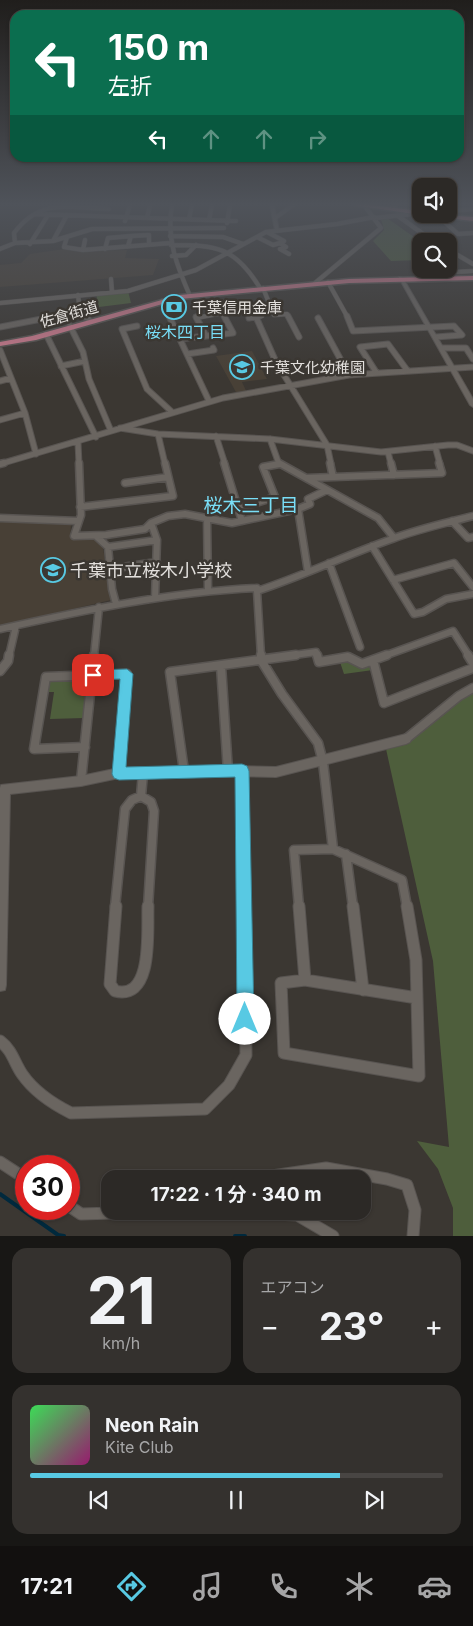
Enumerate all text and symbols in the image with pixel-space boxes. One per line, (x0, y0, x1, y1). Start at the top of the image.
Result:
text: 150 m (108, 26, 209, 68)
icon: left (25, 30, 90, 95)
text: 左折 (108, 73, 152, 99)
icon: left (144, 125, 172, 153)
icon: ahead (197, 125, 225, 153)
icon: ahead (250, 125, 278, 153)
icon: right (303, 125, 331, 153)
map controls (412, 178, 457, 278)
button: sound (412, 178, 457, 223)
button: search (412, 233, 457, 278)
bank icon: 千葉信用金庫 (161, 294, 187, 320)
street label: 佐倉街道 (38, 297, 100, 331)
place label: 千葉信用金庫 (192, 298, 282, 317)
district label: 桜木四丁目 (145, 322, 225, 342)
school or university icon: 千葉文化幼稚園 (229, 354, 255, 380)
place label: 千葉文化幼稚園 (260, 358, 365, 377)
district label: 桜木三丁目 (203, 494, 299, 517)
school or university icon: 千葉市立桜木小学校 (40, 557, 66, 583)
place label: 千葉市立桜木小学校 (70, 560, 232, 581)
pin (72, 654, 114, 696)
icon: arrive (79, 661, 107, 689)
position arrow (218, 992, 270, 1044)
speed limit sign: 30 (15, 1155, 80, 1220)
text: 17:22 · 1 分 · 340 m (150, 1183, 322, 1206)
text: 21 (87, 1261, 156, 1340)
text: エアコン (261, 1277, 325, 1297)
text: 23° (319, 1303, 385, 1349)
text: − (261, 1309, 279, 1343)
text: + (424, 1309, 443, 1343)
text: km/h (102, 1333, 140, 1353)
text: Neon Rain (105, 1414, 199, 1437)
text: Kite Club (105, 1437, 174, 1457)
icon: previous (85, 1486, 113, 1514)
icon: pause (222, 1486, 250, 1514)
icon: next (360, 1486, 388, 1514)
icon: directions (114, 1569, 149, 1604)
icon: music (190, 1569, 225, 1604)
icon: phone (266, 1569, 301, 1604)
icon: climate (342, 1569, 377, 1604)
icon: car (417, 1569, 452, 1604)
text: 17:21 (20, 1573, 73, 1599)

